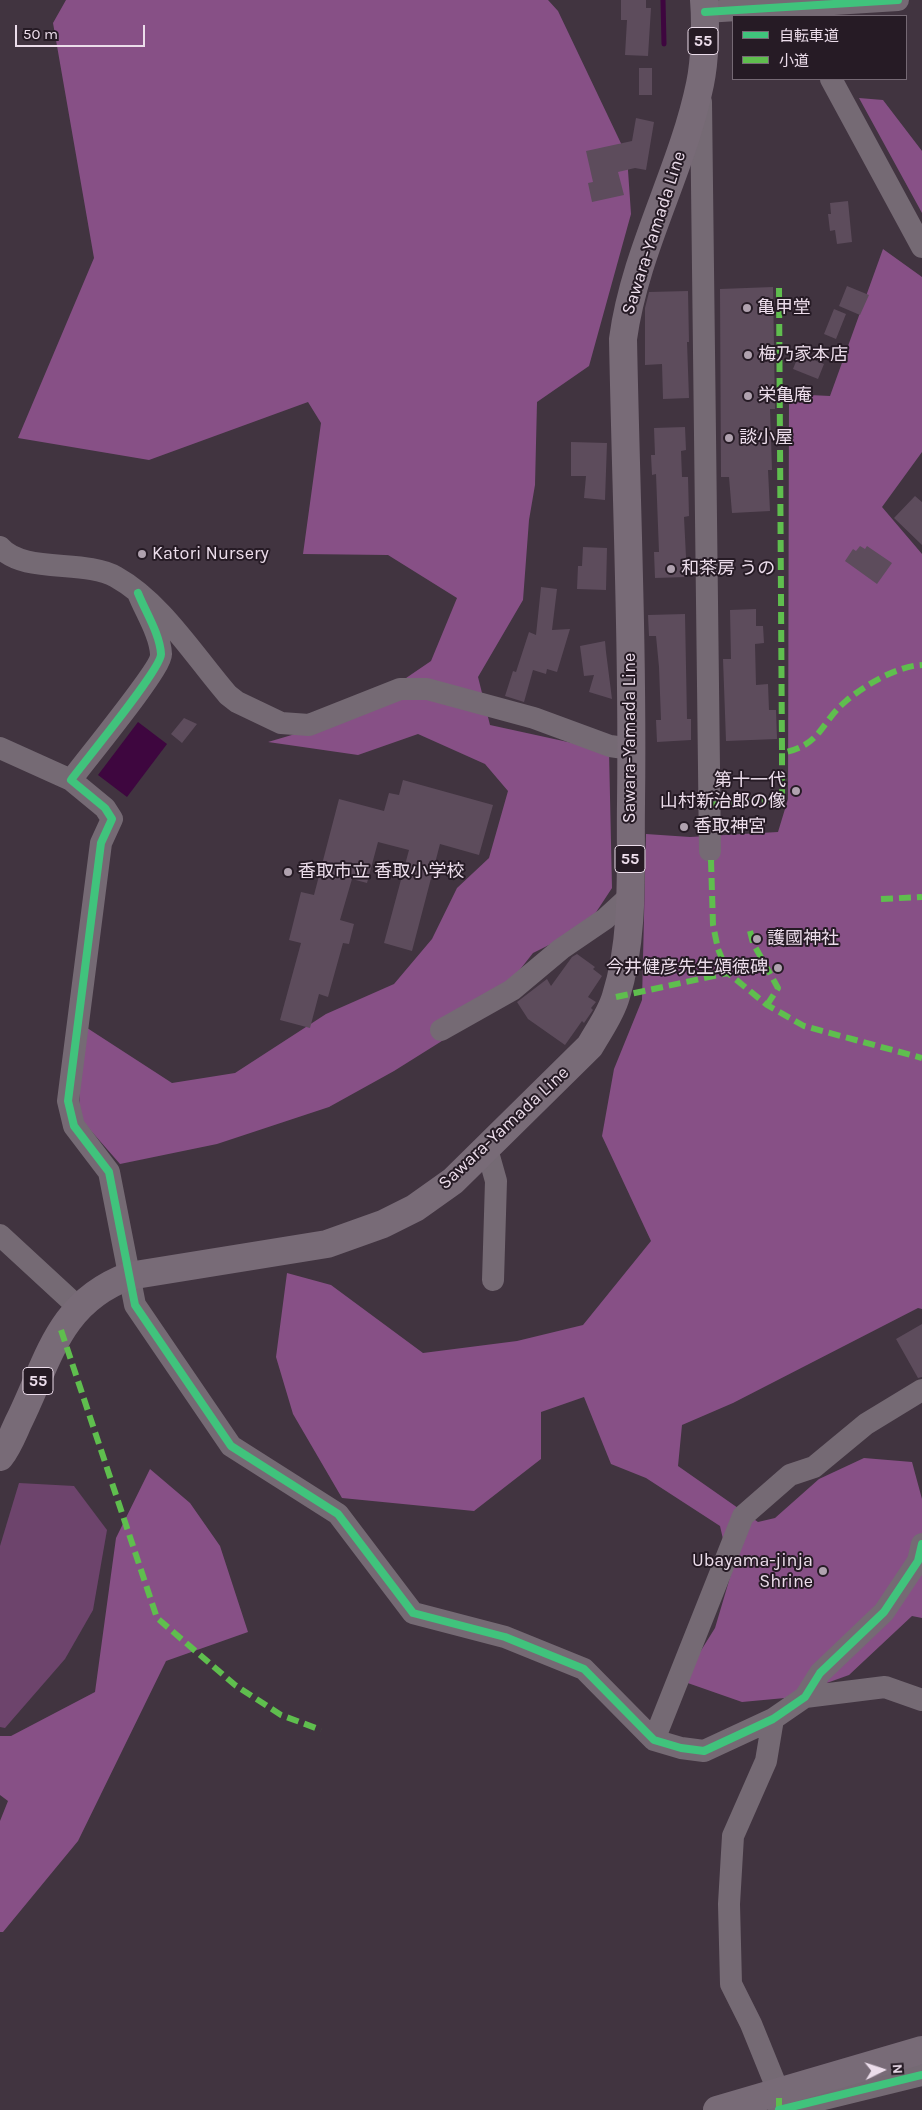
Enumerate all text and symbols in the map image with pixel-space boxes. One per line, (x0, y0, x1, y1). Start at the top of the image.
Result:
scale bar (18, 15, 148, 47)
legend (732, 15, 907, 80)
text: 50 m (23, 25, 58, 43)
road number: 55 (688, 27, 718, 54)
text: 自転車道 (779, 27, 839, 45)
text: 小道 (779, 52, 809, 70)
street label: Sawara-Yamada Line (617, 149, 691, 317)
place label: 亀甲堂 (757, 297, 811, 319)
marker: 亀甲堂 (741, 302, 753, 314)
place label: 梅乃家本店 (758, 344, 848, 366)
marker: 梅乃家本店 (742, 349, 754, 361)
place label: 栄亀庵 (758, 385, 812, 407)
marker: 栄亀庵 (742, 390, 754, 402)
place label: 談小屋 (739, 427, 793, 449)
marker: 談小屋 (723, 432, 735, 444)
place label: Katori Nursery (152, 543, 269, 565)
marker: Katori Nursery (136, 548, 148, 560)
place label: 和茶房 うの (681, 558, 775, 580)
marker: 和茶房 うの (665, 563, 677, 575)
street label: Sawara-Yamada Line (619, 653, 641, 823)
place label: 第十一代 山村新治郎の像 (660, 770, 786, 812)
marker: 第十一代 山村新治郎の像 (790, 785, 802, 797)
place label: 香取神宮 (694, 816, 766, 838)
marker: 香取神宮 (678, 821, 690, 833)
road number: 55 (615, 846, 645, 872)
place label: 香取市立 香取小学校 (298, 861, 464, 883)
marker: 香取市立 香取小学校 (282, 866, 294, 878)
place label: 護國神社 (767, 928, 839, 950)
marker: 護國神社 (751, 933, 763, 945)
place label: 今井健彦先生頌徳碑 (606, 957, 768, 979)
marker: 今井健彦先生頌徳碑 (772, 962, 784, 974)
street label: Sawara-Yamada Line (434, 1062, 574, 1194)
road number: 55 (23, 1368, 53, 1394)
place label: Ubayama-jinja Shrine (692, 1550, 813, 1592)
marker: Ubayama-jinja Shrine (817, 1565, 829, 1577)
north arrow (857, 2045, 907, 2095)
text: N (889, 2063, 906, 2075)

